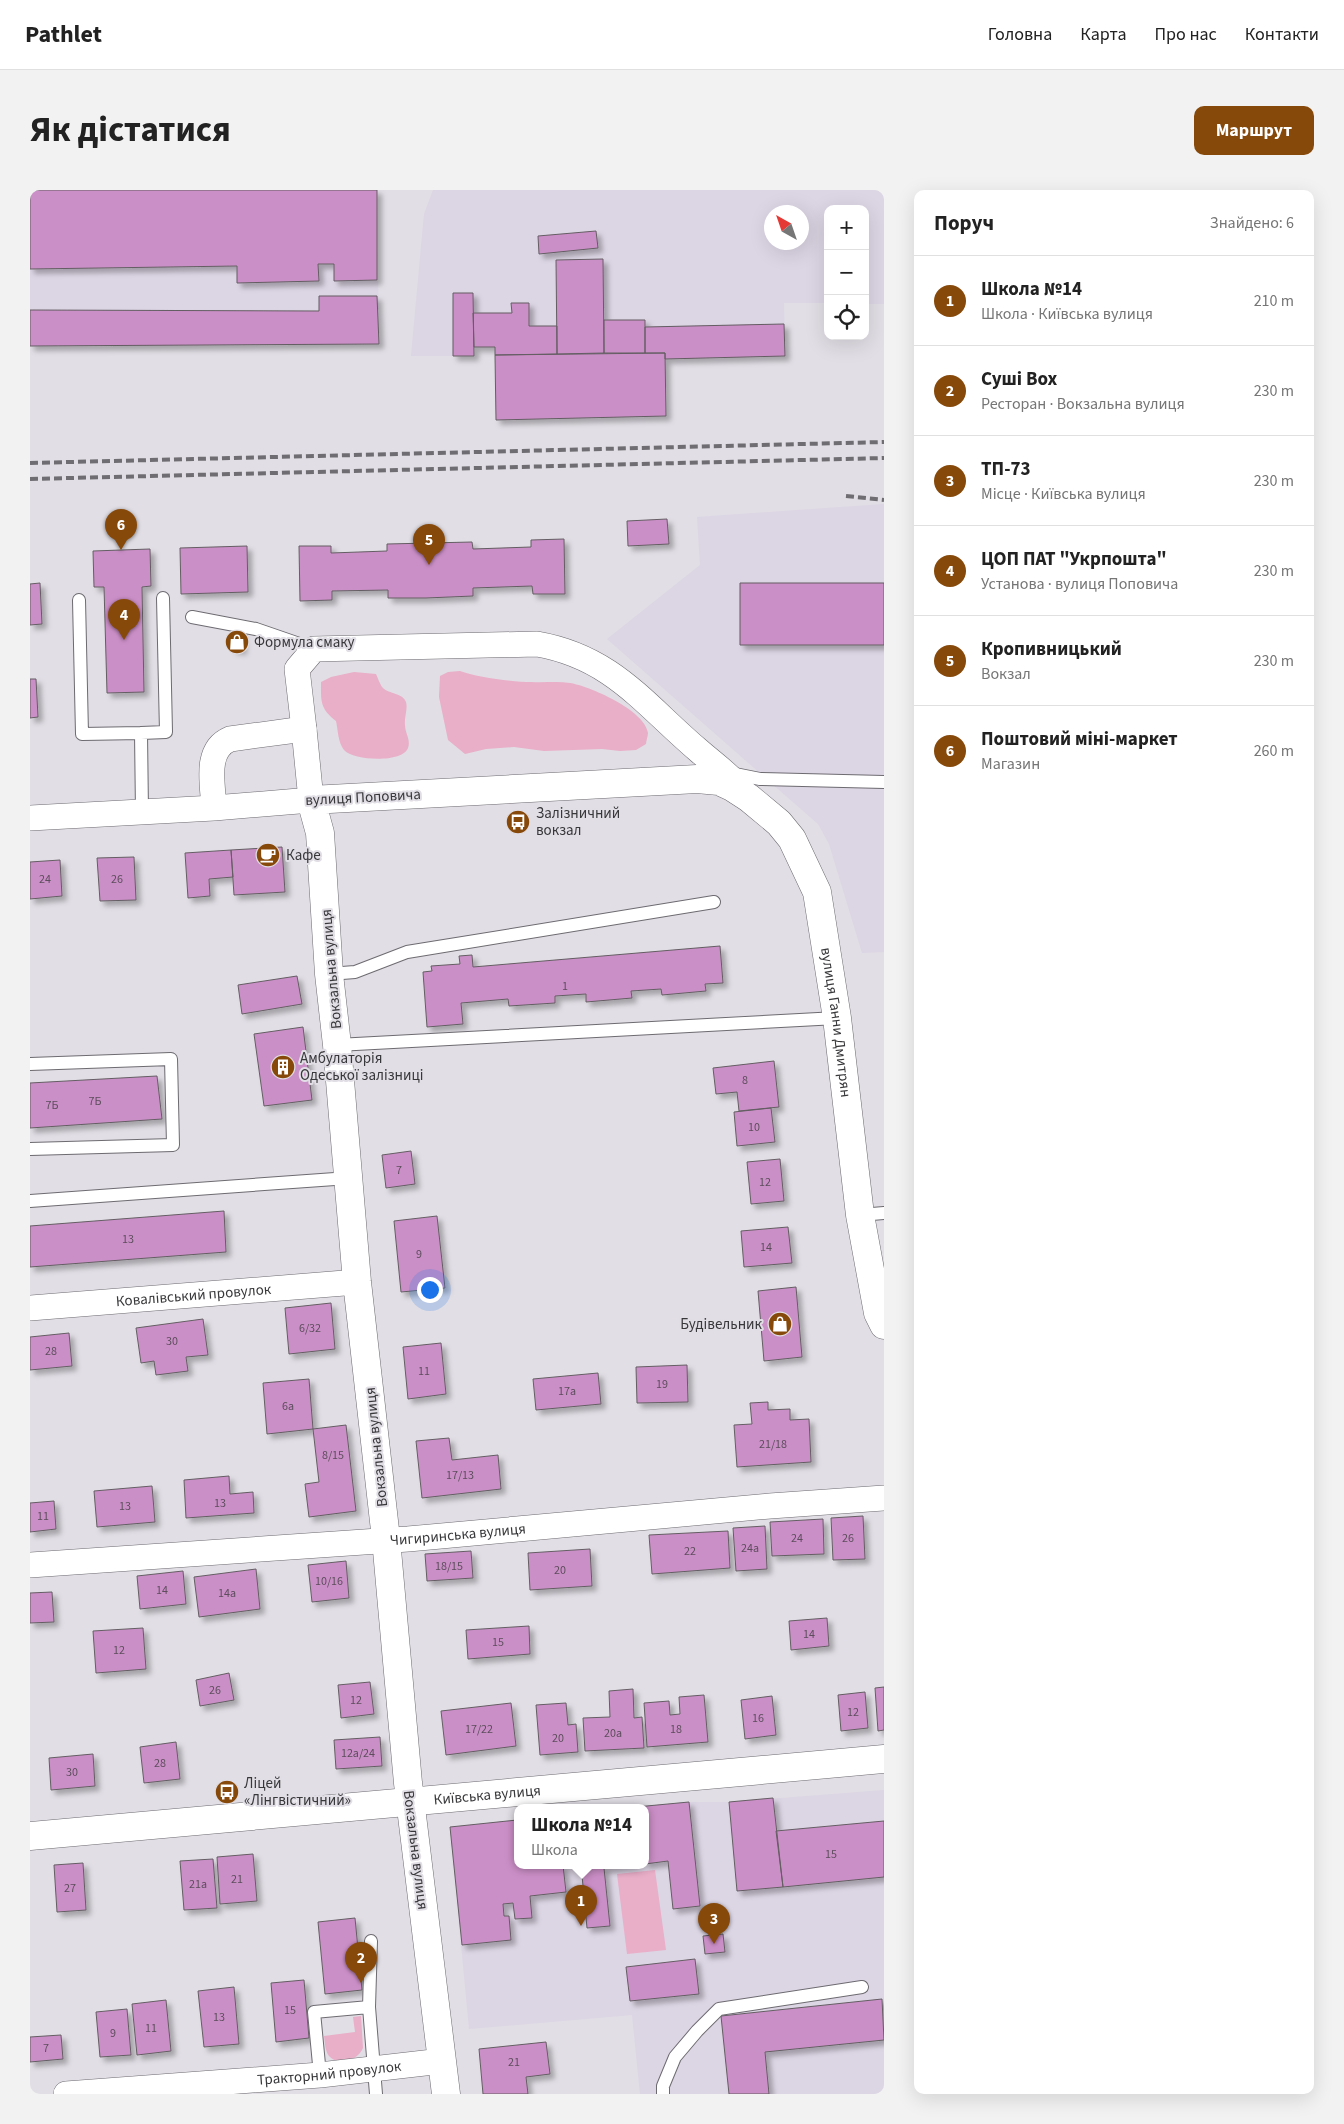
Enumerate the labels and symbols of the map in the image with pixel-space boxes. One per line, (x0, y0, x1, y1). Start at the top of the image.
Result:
north arrow (764, 205, 809, 250)
pin: 6 (105, 509, 137, 550)
pin: 5 (413, 524, 445, 565)
pin: 4 (108, 599, 140, 640)
shop icon: Формула смаку (224, 629, 250, 655)
place label: Формула смаку (254, 632, 354, 653)
street label: вулиця Поповича (305, 784, 421, 811)
place label: Залізничний вокзал (536, 803, 620, 841)
bus stop icon: Залізничний вокзал (505, 809, 531, 835)
cafe icon: Кафе (255, 842, 281, 868)
place label: Кафе (286, 845, 321, 866)
house number: 24 (39, 871, 51, 888)
house number: 26 (111, 871, 123, 888)
street label: Вокзальна вулиця (316, 908, 347, 1030)
street label: вулиця Ганни Дмитрян (815, 946, 856, 1099)
house number: 1 (562, 978, 568, 995)
place label: Амбулаторія Одеської залізниці (300, 1048, 423, 1086)
building icon: Амбулаторія Одеської залізниці (270, 1054, 296, 1080)
house number: 8 (742, 1072, 748, 1089)
house number: 7Б (89, 1093, 101, 1110)
house number: 7Б (46, 1097, 58, 1114)
house number: 10 (748, 1119, 760, 1136)
house number: 7 (396, 1162, 402, 1179)
house number: 12 (759, 1174, 771, 1191)
house number: 13 (122, 1231, 134, 1248)
house number: 14 (760, 1239, 772, 1256)
house number: 9 (416, 1246, 422, 1263)
your location (417, 1277, 443, 1303)
street label: Ковалівський провулок (115, 1279, 272, 1312)
shop icon: Будівельник (767, 1311, 793, 1337)
place label: Будівельник (680, 1314, 763, 1335)
house number: 6/32 (299, 1320, 321, 1337)
house number: 30 (166, 1333, 178, 1350)
house number: 28 (45, 1343, 57, 1360)
house number: 11 (418, 1363, 430, 1380)
house number: 19 (656, 1376, 668, 1393)
house number: 17а (558, 1383, 576, 1400)
street label: Вокзальна вулиця (360, 1386, 393, 1508)
house number: 6а (282, 1398, 294, 1415)
house number: 21/18 (759, 1436, 787, 1453)
house number: 8/15 (322, 1447, 344, 1464)
house number: 17/13 (446, 1467, 474, 1484)
house number: 13 (214, 1495, 226, 1512)
house number: 13 (119, 1498, 131, 1515)
house number: 11 (37, 1508, 49, 1525)
street label: Чигиринська вулиця (389, 1518, 527, 1551)
house number: 24 (791, 1530, 803, 1547)
house number: 26 (842, 1530, 854, 1547)
house number: 24а (741, 1540, 759, 1557)
house number: 22 (684, 1543, 696, 1560)
house number: 18/15 (435, 1558, 463, 1575)
house number: 20 (554, 1562, 566, 1579)
house number: 10/16 (315, 1573, 343, 1590)
house number: 14 (156, 1582, 168, 1599)
house number: 14а (218, 1585, 236, 1602)
house number: 14 (803, 1626, 815, 1643)
house number: 15 (492, 1634, 504, 1651)
house number: 12 (113, 1642, 125, 1659)
house number: 26 (209, 1682, 221, 1699)
house number: 12 (350, 1692, 362, 1709)
house number: 12 (847, 1704, 859, 1721)
house number: 16 (752, 1710, 764, 1727)
house number: 17/22 (465, 1721, 493, 1738)
house number: 18 (670, 1721, 682, 1738)
house number: 20а (604, 1725, 622, 1742)
house number: 20 (552, 1730, 564, 1747)
house number: 12а/24 (341, 1745, 375, 1762)
house number: 28 (154, 1755, 166, 1772)
house number: 30 (66, 1764, 78, 1781)
place label: Ліцей «Лінгвістичний» (244, 1773, 351, 1811)
bus stop icon: Ліцей «Лінгвістичний» (214, 1779, 240, 1805)
street label: Київська вулиця (433, 1780, 542, 1811)
street label: Вокзальна вулиця (398, 1789, 433, 1911)
house number: 15 (825, 1846, 837, 1863)
house number: 21 (231, 1871, 243, 1888)
house number: 21а (189, 1876, 207, 1893)
house number: 27 (64, 1880, 76, 1897)
pin: 1 (565, 1885, 597, 1926)
pin: 3 (698, 1903, 730, 1944)
pin: 2 (345, 1942, 377, 1983)
house number: 15 (284, 2002, 296, 2019)
house number: 13 (213, 2009, 225, 2026)
house number: 11 (145, 2020, 157, 2037)
house number: 9 (110, 2025, 116, 2042)
house number: 7 (43, 2040, 49, 2057)
house number: 21 (508, 2054, 520, 2071)
street label: Тракторний провулок (256, 2056, 403, 2091)

